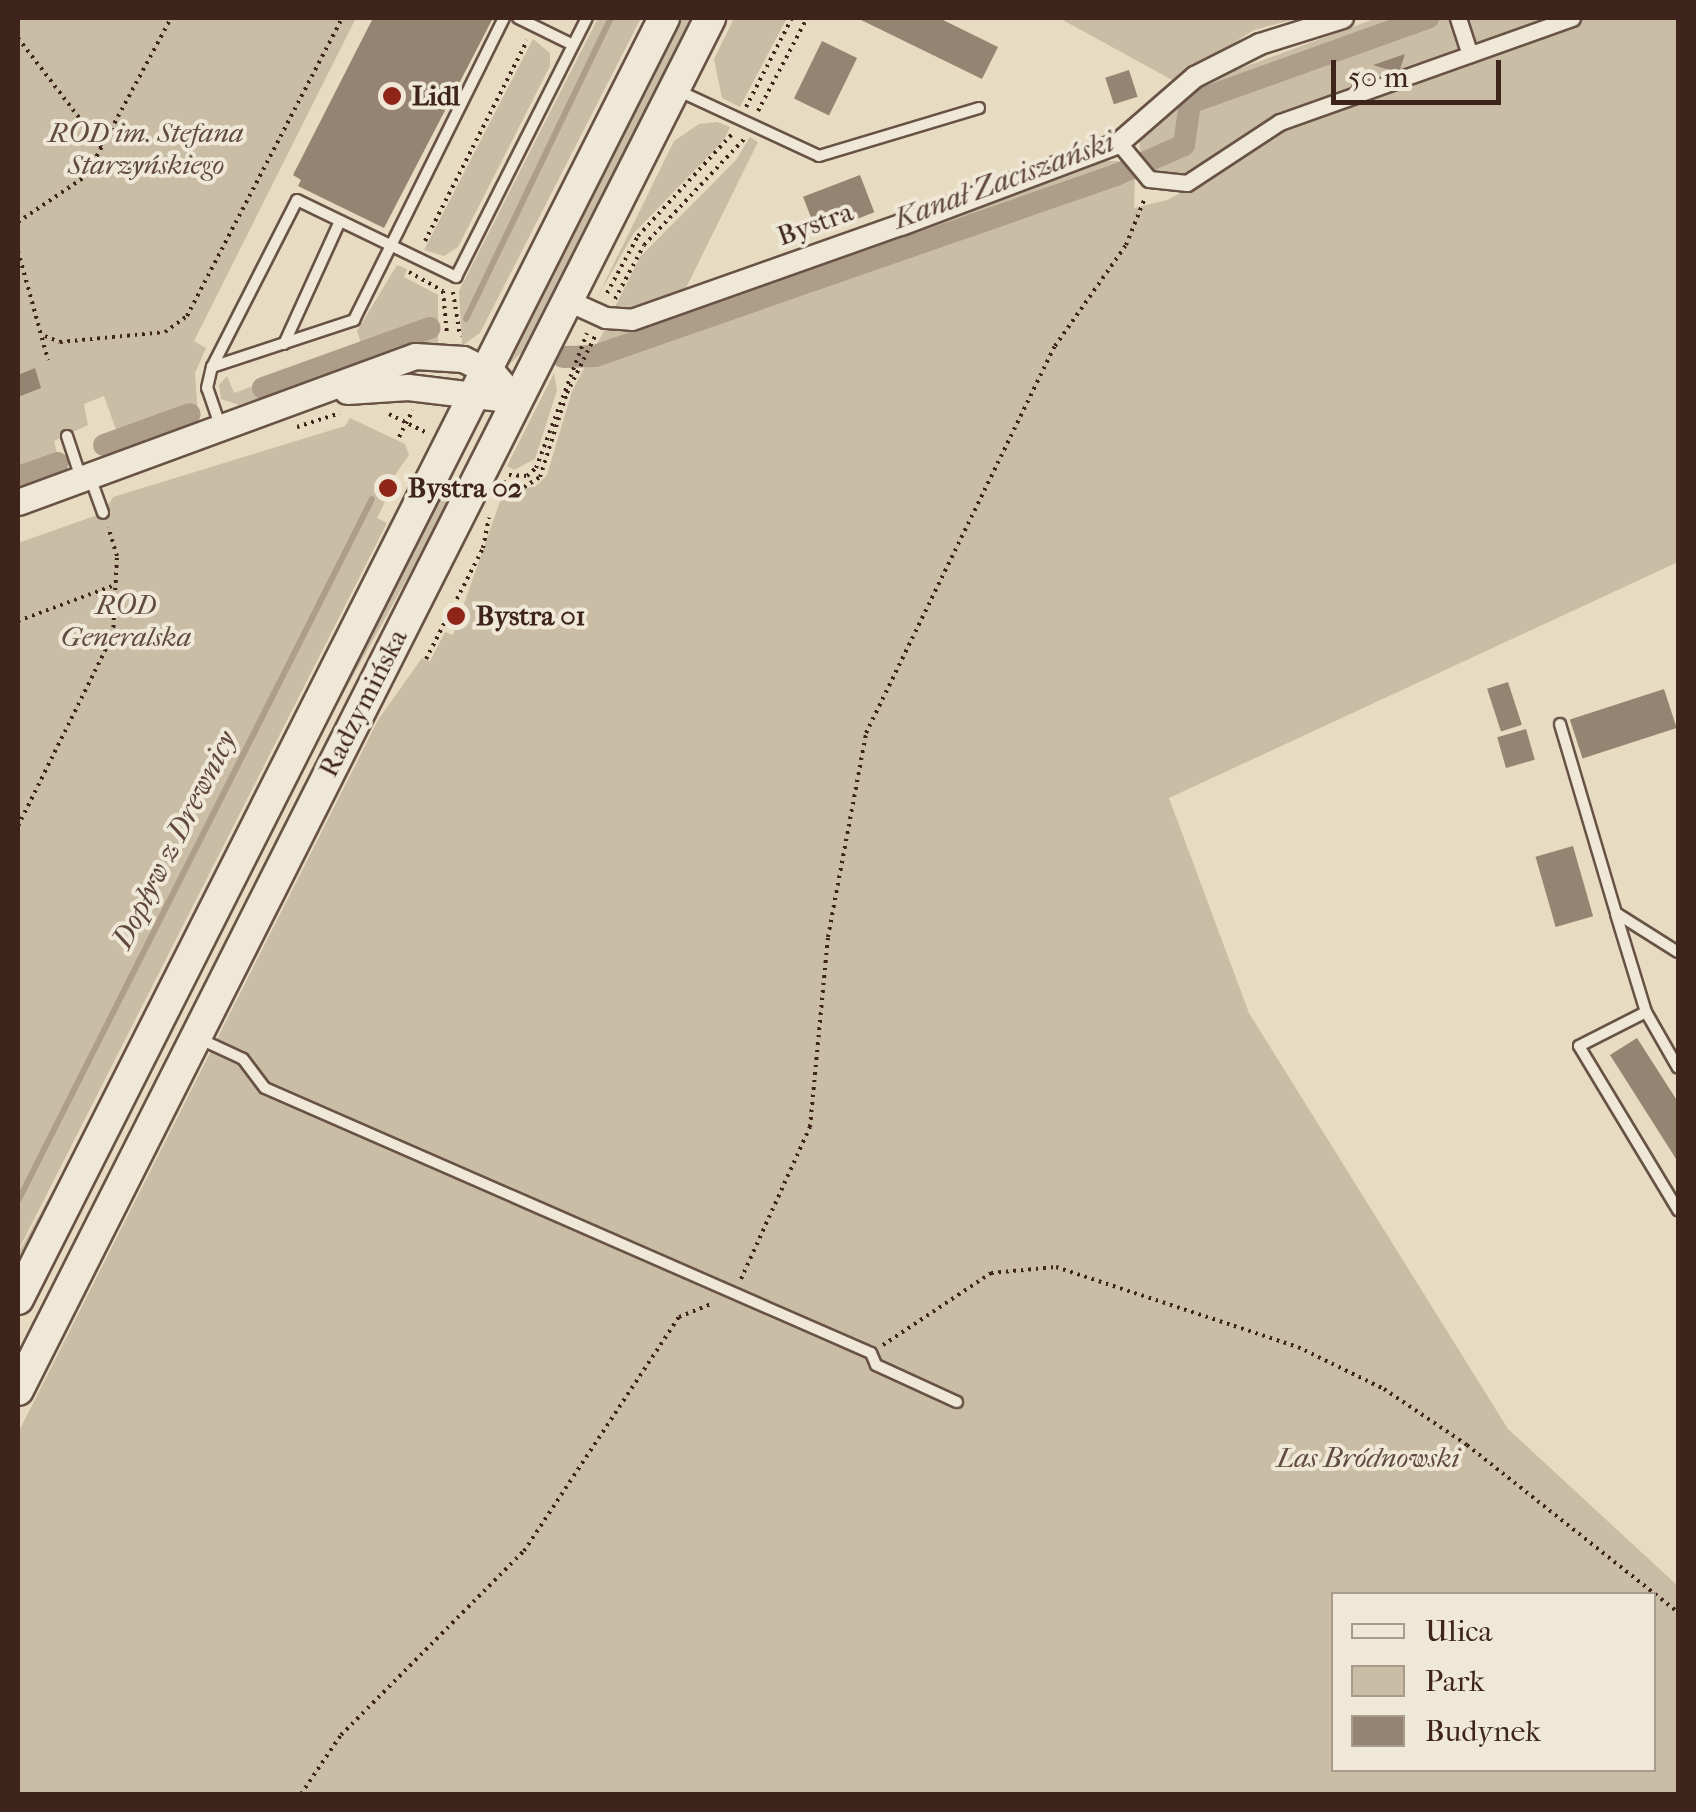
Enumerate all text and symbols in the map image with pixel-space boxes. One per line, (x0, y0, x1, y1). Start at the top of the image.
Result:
scale bar (1336, 40, 1506, 102)
text: 50 m (1348, 60, 1409, 95)
place label: Lidl (412, 79, 460, 113)
marker: Lidl (381, 85, 403, 107)
park label: ROD im. Stefana Starzyńskiego (48, 116, 244, 182)
water label: Kanał Zaciszański (889, 124, 1119, 238)
street label: Bystra (773, 195, 857, 253)
place label: Bystra 02 (408, 471, 522, 505)
marker: Bystra 02 (377, 477, 399, 499)
park label: ROD Generalska (61, 588, 191, 654)
place label: Bystra 01 (476, 599, 585, 633)
marker: Bystra 01 (445, 605, 467, 627)
street label: Radzymińska (311, 623, 415, 783)
water label: Dopływ z Drewnicy (105, 725, 245, 955)
park label: Las Bródnowski (1276, 1441, 1460, 1475)
legend (1331, 1592, 1656, 1772)
text: Ulica (1425, 1614, 1492, 1649)
text: Park (1425, 1664, 1485, 1699)
text: Budynek (1425, 1714, 1541, 1749)

